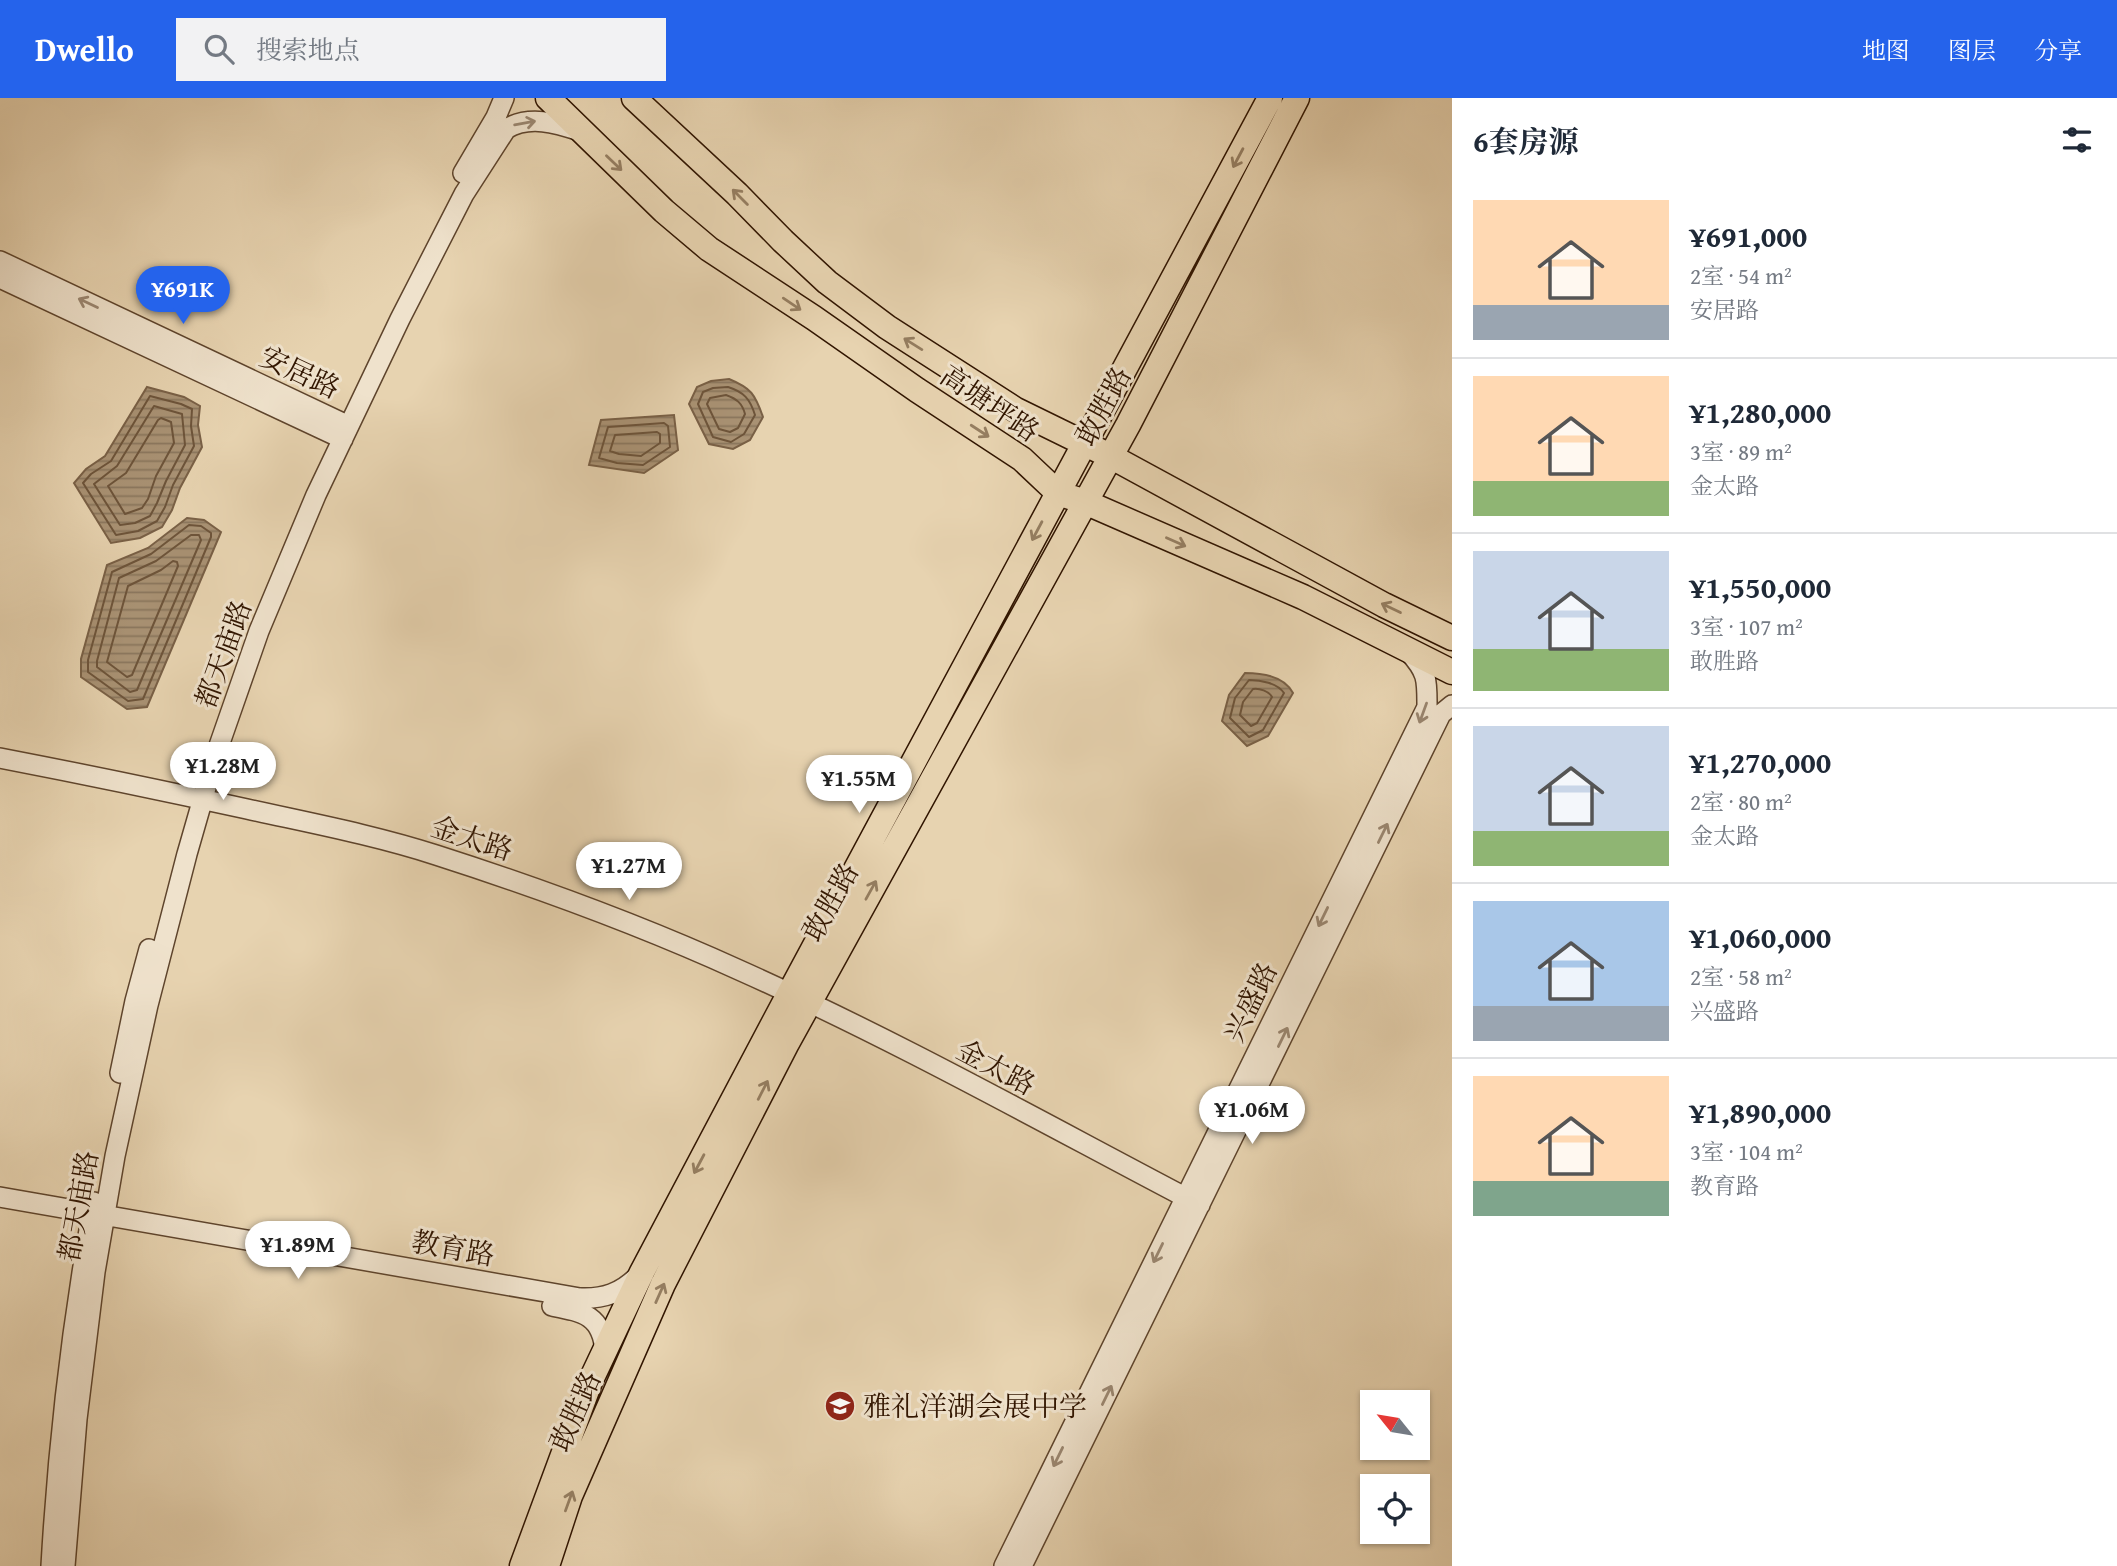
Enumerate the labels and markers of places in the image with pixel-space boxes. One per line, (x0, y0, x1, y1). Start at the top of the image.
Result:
pin: ¥691K (134, 266, 232, 326)
pin: ¥1.28M (166, 742, 280, 802)
pin: ¥1.55M (802, 756, 916, 815)
pin: ¥1.27M (572, 842, 686, 902)
pin: ¥1.06M (1195, 1086, 1309, 1146)
pin: ¥1.89M (241, 1222, 355, 1281)
place label: 雅礼洋湖会展中学 (863, 1385, 1087, 1426)
school or university icon: 雅礼洋湖会展中学 (823, 1389, 857, 1423)

